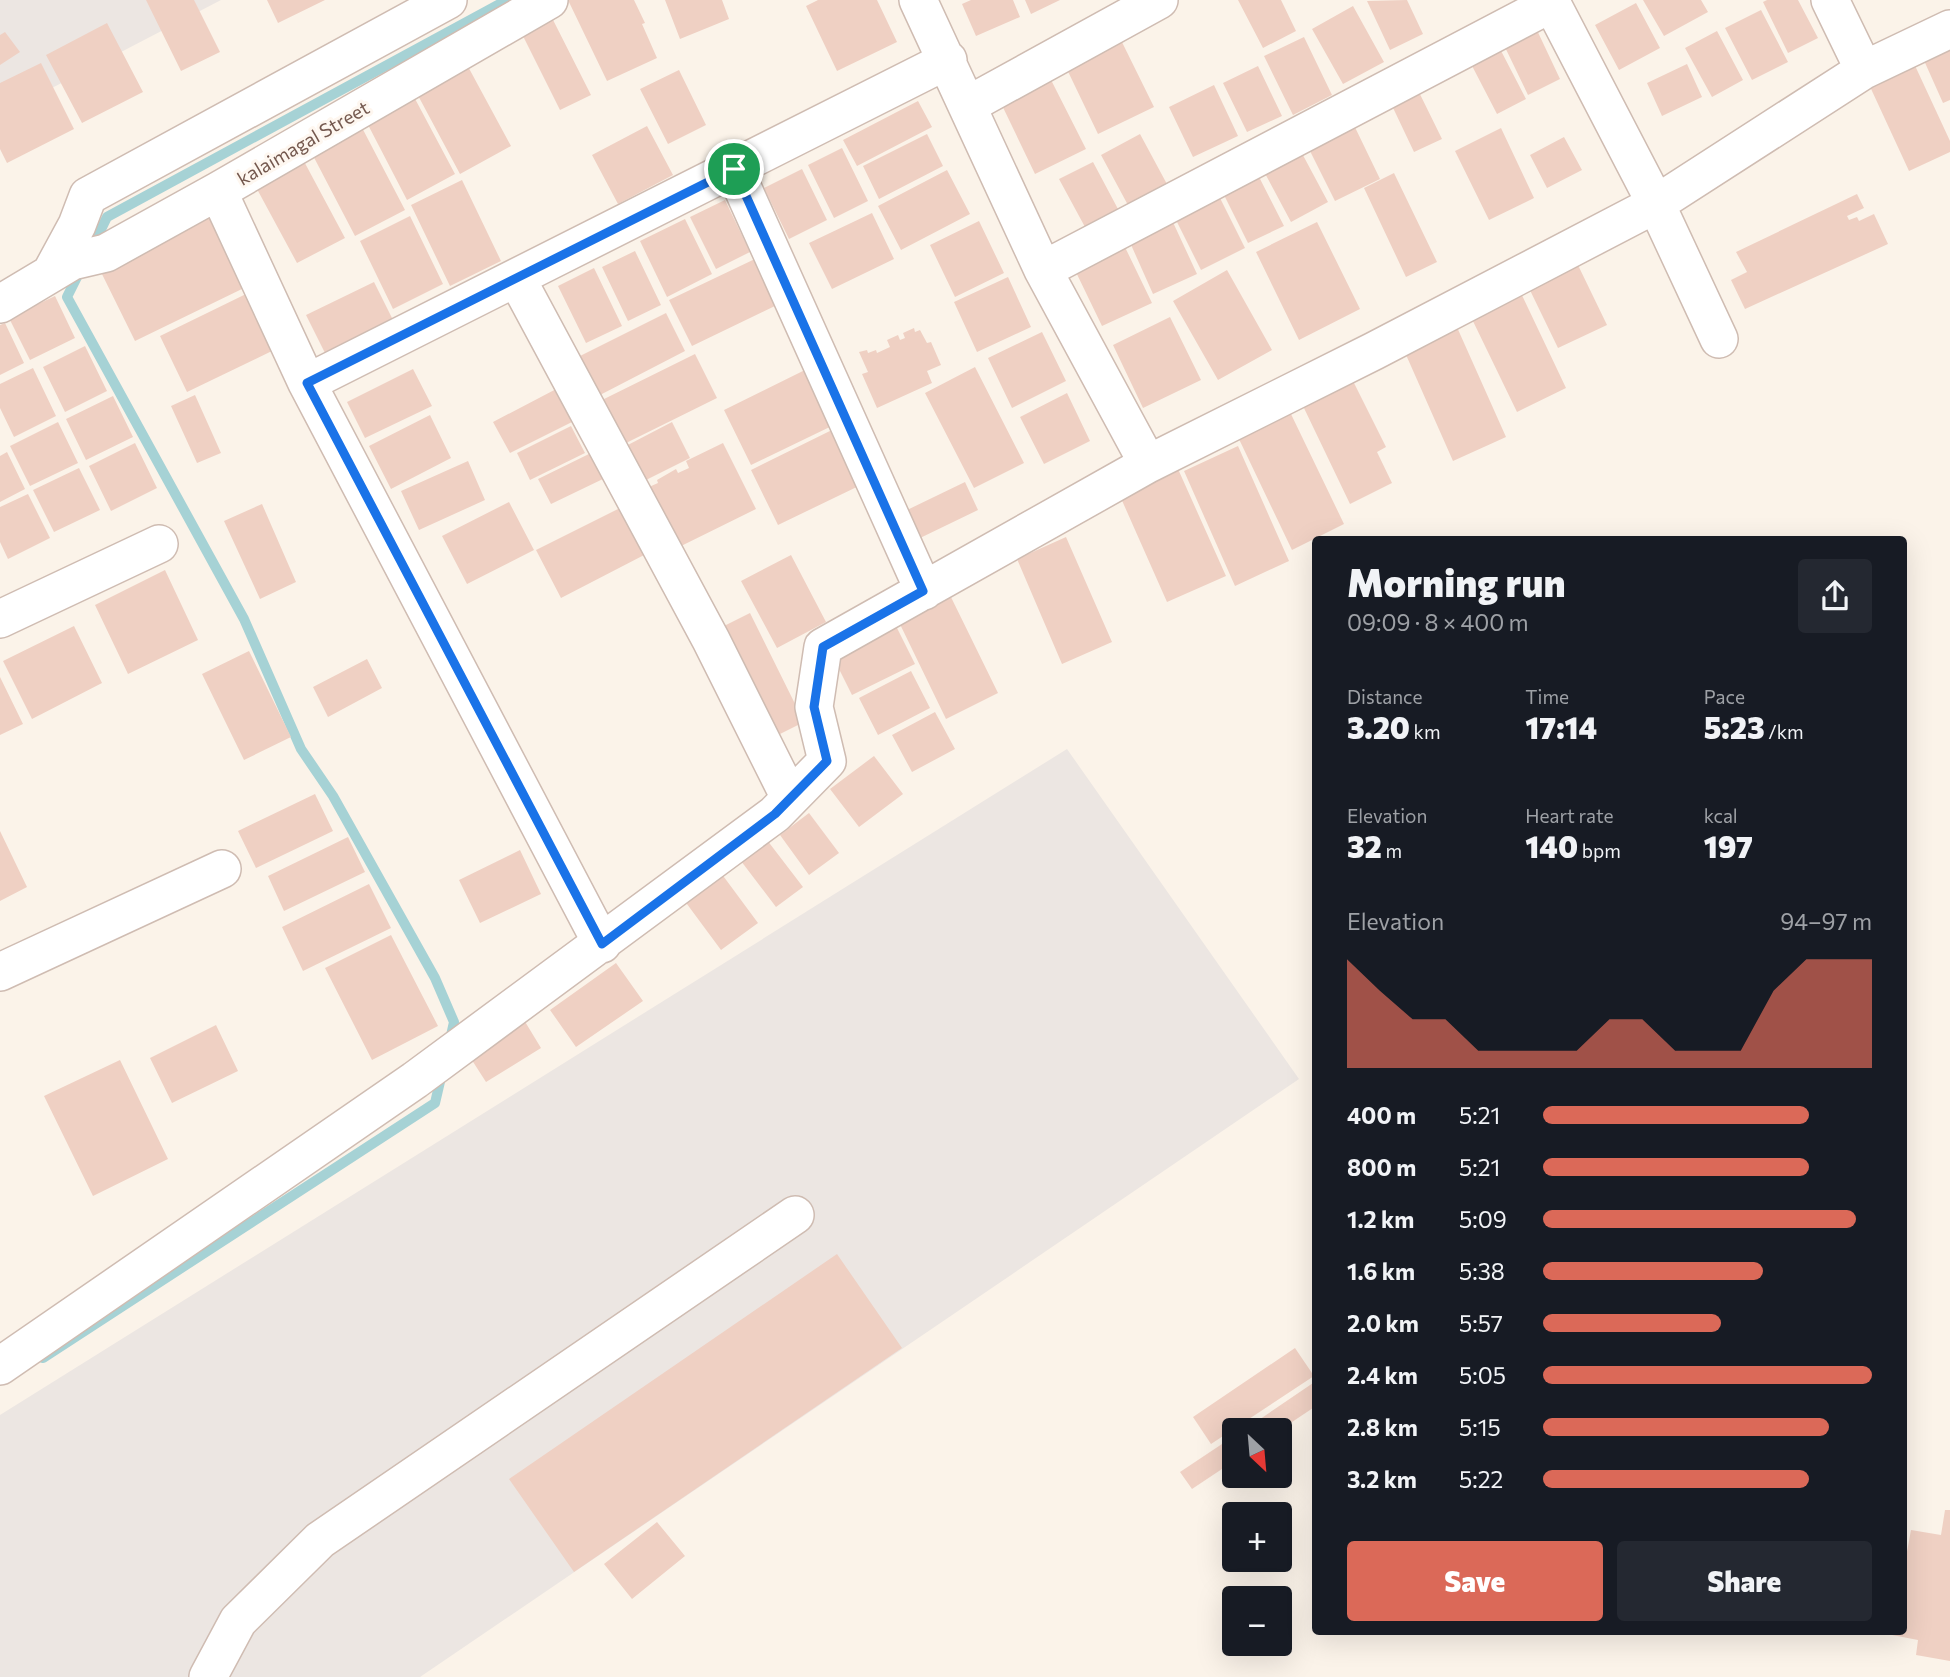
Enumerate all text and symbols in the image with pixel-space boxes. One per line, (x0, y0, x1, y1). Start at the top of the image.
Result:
street label: kalaimagal Street (233, 95, 373, 190)
pin (704, 139, 764, 199)
icon: arrive (715, 150, 753, 188)
text: Morning run (1347, 558, 1566, 605)
button: share (1798, 559, 1872, 633)
text: 09:09 · 8 × 400 m (1347, 608, 1529, 636)
text: Distance (1347, 685, 1423, 708)
text: Time (1525, 685, 1569, 708)
text: Pace (1704, 685, 1745, 708)
text: 3.20 (1347, 708, 1410, 745)
text: 17:14 (1525, 708, 1597, 745)
text: 5:23 (1704, 708, 1765, 745)
text: km (1410, 720, 1440, 743)
text: /km (1765, 720, 1804, 743)
text: Elevation (1347, 804, 1427, 827)
text: Heart rate (1525, 804, 1614, 827)
text: kcal (1704, 804, 1738, 827)
text: 32 (1347, 827, 1382, 864)
text: 140 (1525, 827, 1578, 864)
text: 197 (1704, 827, 1753, 864)
text: m (1382, 839, 1402, 862)
text: bpm (1578, 839, 1621, 862)
text: Elevation (1347, 907, 1444, 935)
text: 94–97 m (1780, 907, 1872, 935)
text: 400 m (1347, 1101, 1416, 1129)
text: 5:21 (1459, 1101, 1500, 1129)
text: 800 m (1347, 1153, 1416, 1181)
text: 5:21 (1459, 1153, 1500, 1181)
text: 1.2 km (1347, 1205, 1414, 1233)
text: 5:09 (1459, 1205, 1507, 1233)
text: 1.6 km (1347, 1257, 1415, 1285)
text: 5:38 (1459, 1257, 1505, 1285)
text: 2.0 km (1347, 1309, 1419, 1337)
text: 5:57 (1459, 1309, 1503, 1337)
text: 2.4 km (1347, 1361, 1418, 1389)
text: 5:05 (1459, 1361, 1506, 1389)
text: 2.8 km (1347, 1413, 1418, 1441)
text: 5:15 (1459, 1413, 1501, 1441)
north arrow (1222, 1418, 1292, 1488)
map controls (1222, 1418, 1292, 1656)
text: 3.2 km (1347, 1465, 1417, 1493)
text: 5:22 (1459, 1465, 1503, 1493)
button: + (1222, 1502, 1292, 1572)
button: Save (1347, 1541, 1603, 1621)
button: Share (1617, 1541, 1872, 1621)
button: − (1222, 1586, 1292, 1656)

